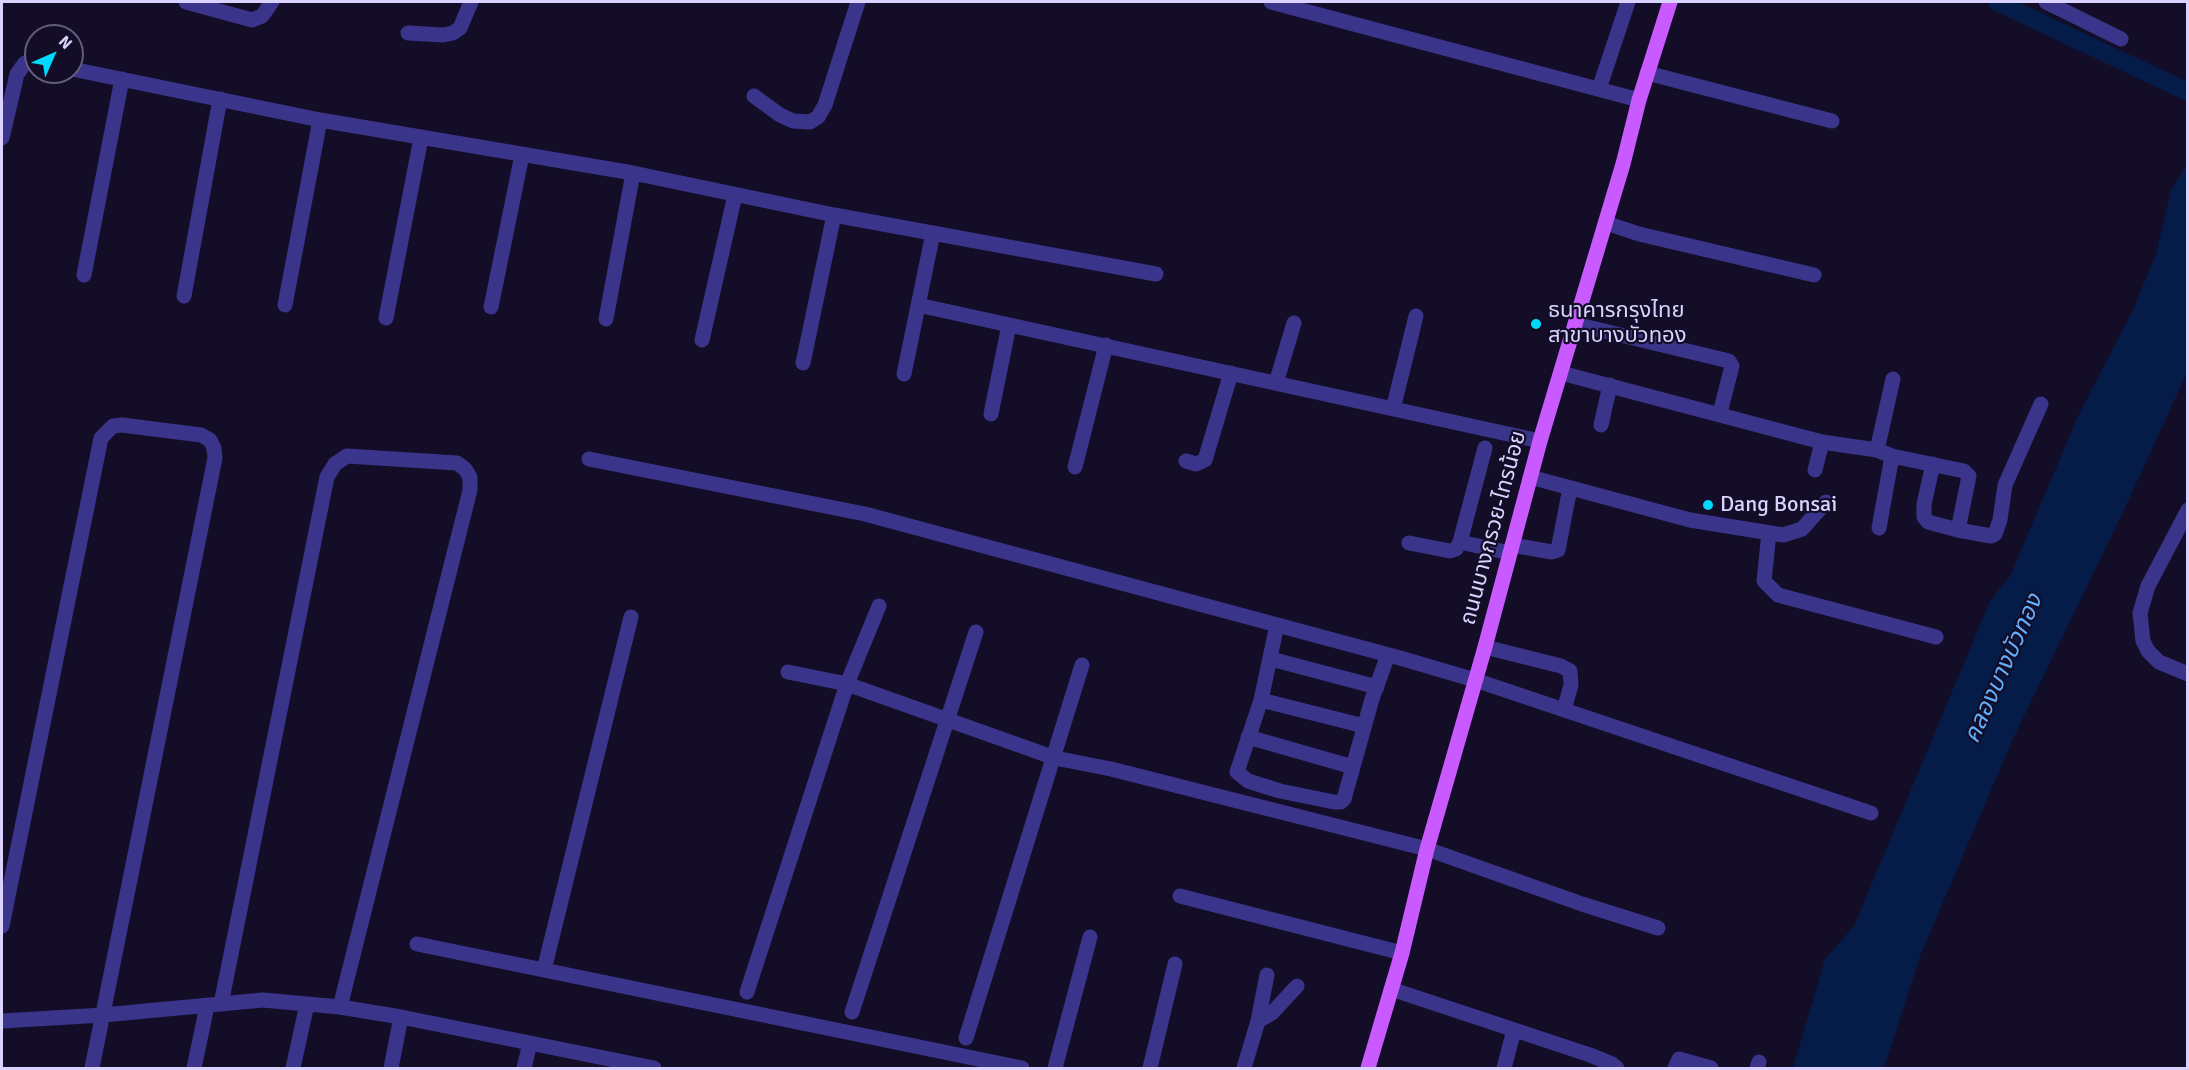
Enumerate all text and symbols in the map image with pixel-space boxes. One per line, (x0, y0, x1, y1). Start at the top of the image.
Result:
north arrow (24, 24, 84, 84)
text: N (54, 32, 76, 54)
place label: ธนาคารกรุงไทย สาขาบางบัวทอง (1548, 298, 1686, 350)
marker: ธนาคารกรุงไทย สาขาบางบัวทอง (1529, 317, 1543, 331)
street label: ถนนบางกรวย-ไทรน้อย (1455, 428, 1533, 628)
place label: Dang Bonsai (1720, 492, 1837, 518)
marker: Dang Bonsai (1701, 498, 1715, 512)
water label: คลองบางบัวทอง (1958, 590, 2050, 748)

